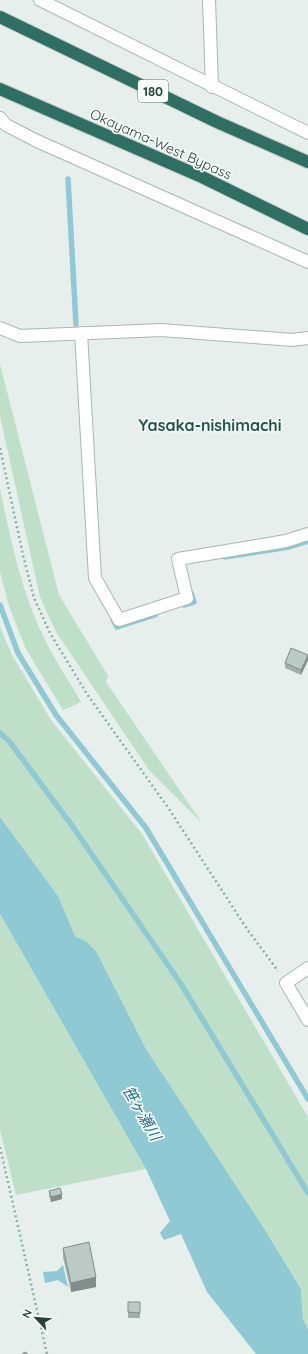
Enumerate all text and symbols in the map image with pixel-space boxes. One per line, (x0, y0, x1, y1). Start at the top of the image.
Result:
road number: 180 (138, 80, 168, 102)
street label: Okayama-West Bypass (87, 105, 235, 183)
district label: Yasaka-nishimachi (139, 415, 281, 435)
water label: 笹ヶ瀬川 (119, 1082, 166, 1145)
north arrow (16, 1298, 56, 1338)
text: N (19, 1307, 35, 1320)

